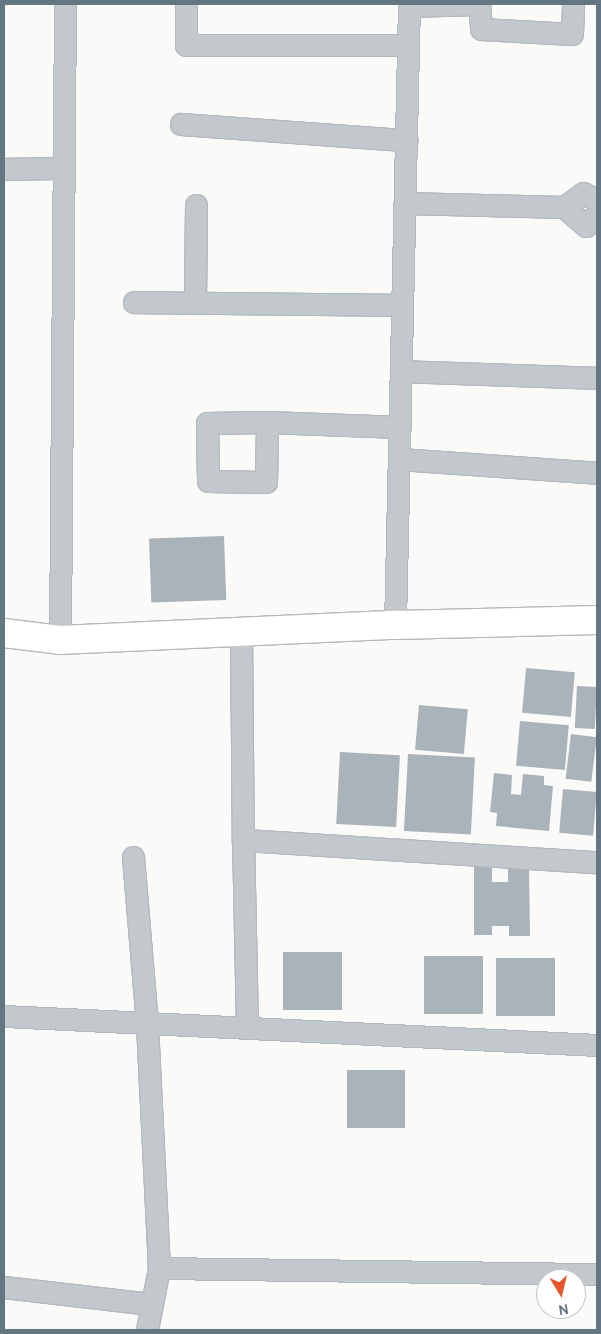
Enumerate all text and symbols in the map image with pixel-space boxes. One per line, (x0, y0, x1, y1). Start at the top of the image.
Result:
north arrow (536, 1269, 586, 1319)
text: N (557, 1299, 570, 1318)

